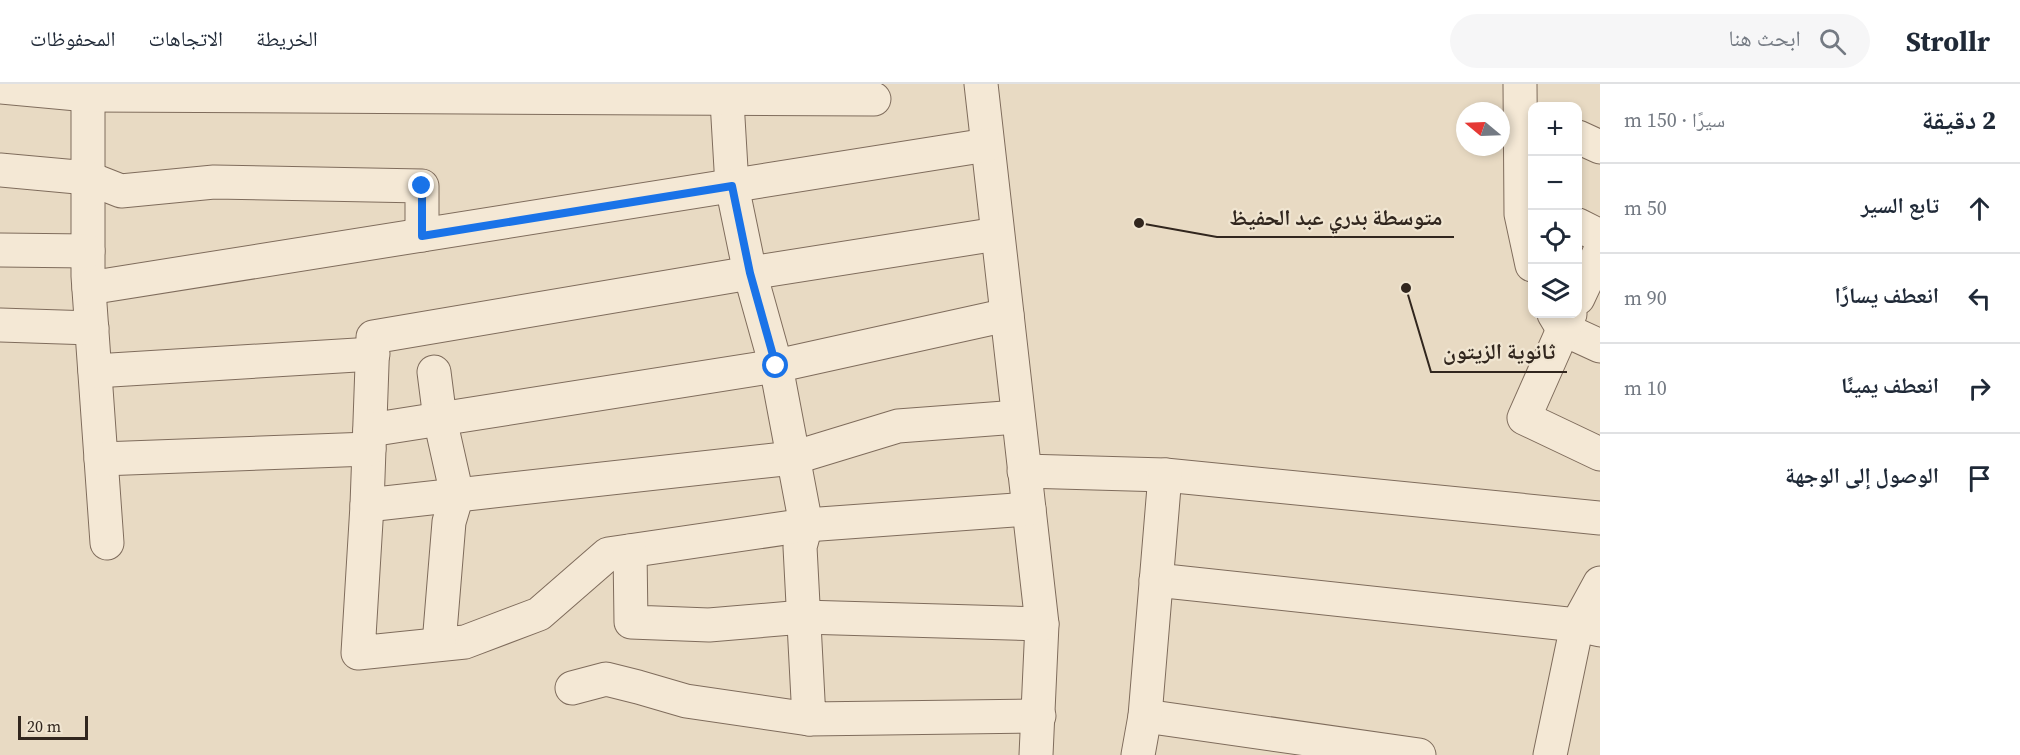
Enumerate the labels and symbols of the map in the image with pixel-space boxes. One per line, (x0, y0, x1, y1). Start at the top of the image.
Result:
north arrow (1456, 102, 1510, 156)
route end (408, 172, 434, 198)
callout: متوسطة بدري عبد الحفيظ (1217, 197, 1454, 237)
text: متوسطة بدري عبد الحفيظ (1230, 202, 1442, 234)
callout: ثانوية الزيتون (1431, 332, 1567, 372)
text: ثانوية الزيتون (1443, 336, 1555, 366)
route start (762, 352, 788, 378)
scale bar (18, 713, 88, 740)

